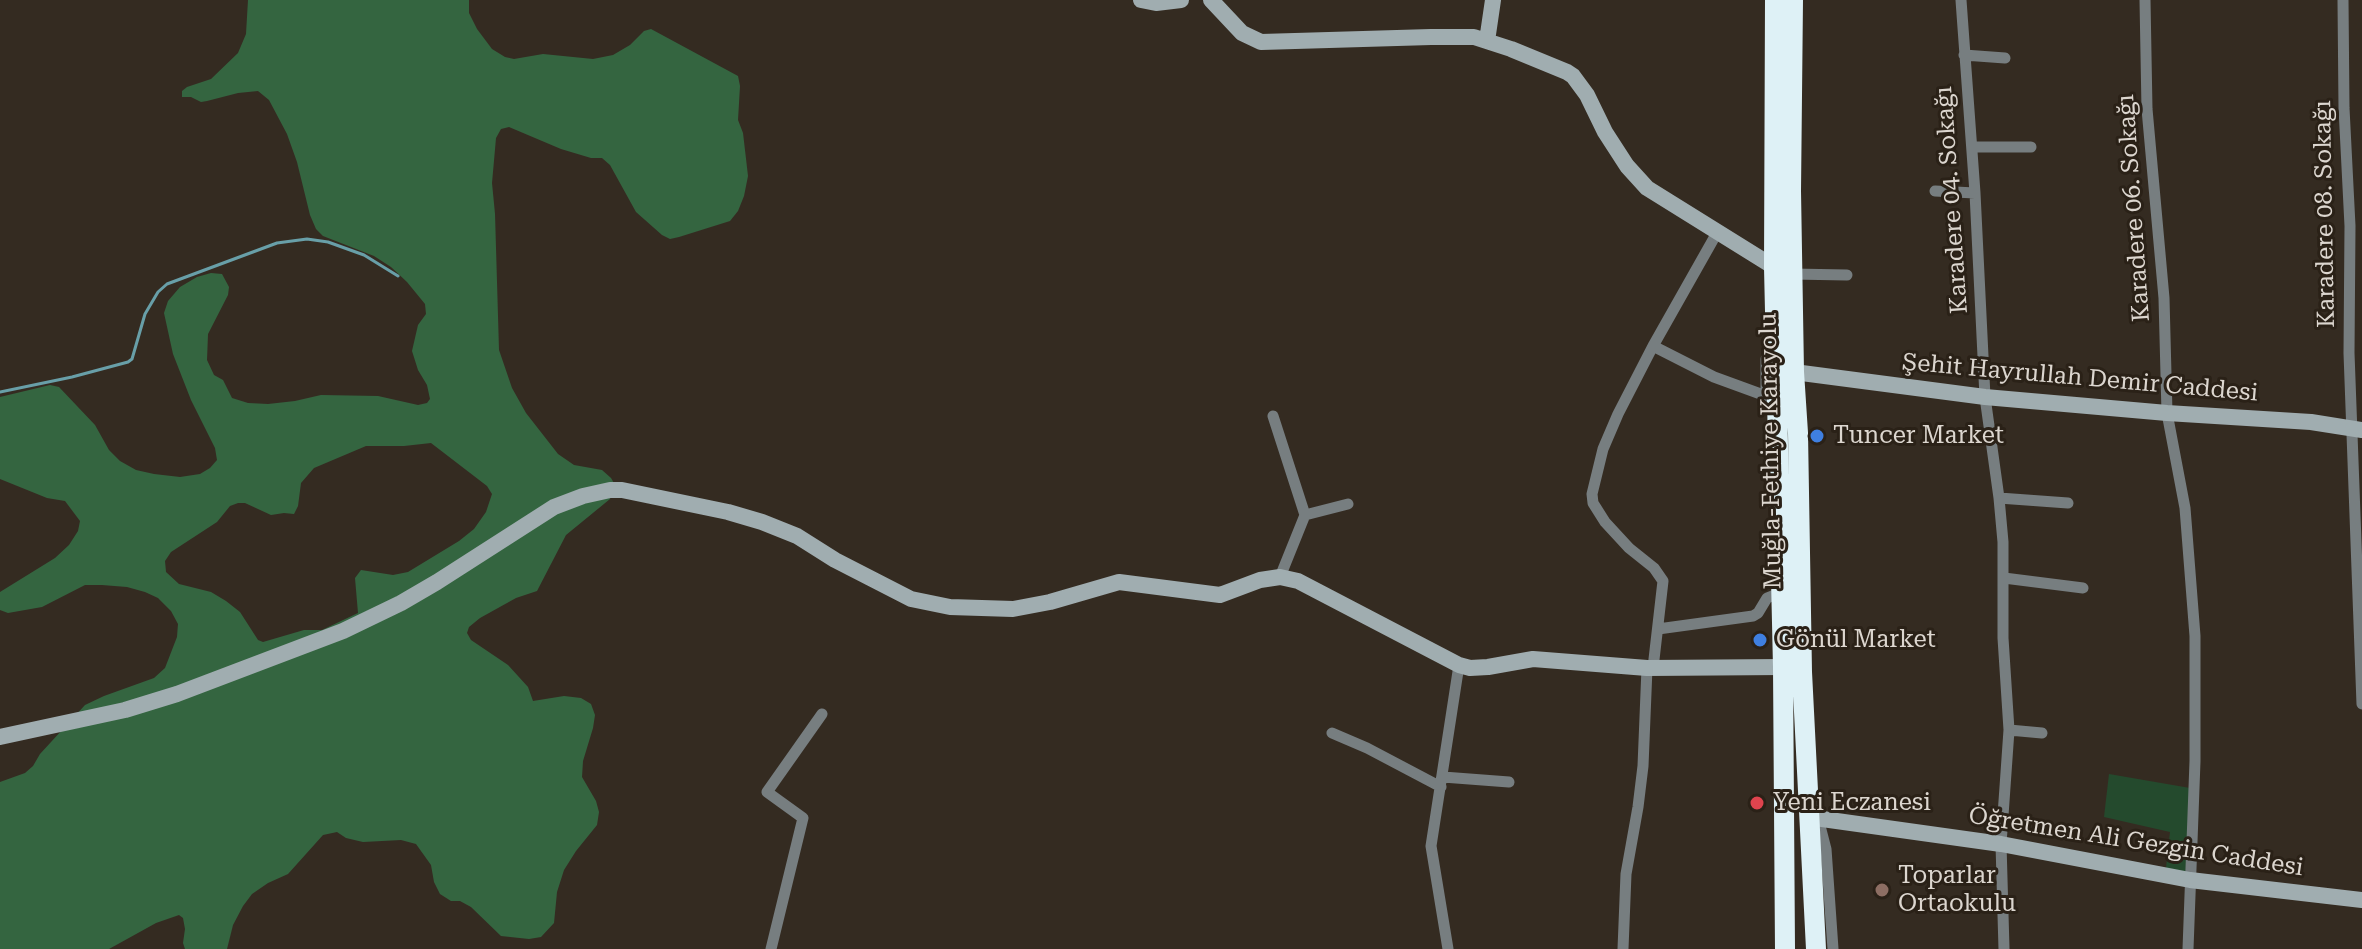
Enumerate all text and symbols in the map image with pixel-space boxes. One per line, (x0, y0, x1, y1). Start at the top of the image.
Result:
street label: Karadere 04. Sokağı (1930, 85, 1974, 315)
street label: Karadere 06. Sokağı (2112, 93, 2156, 323)
street label: Karadere 08. Sokağı (2309, 100, 2341, 328)
street label: Muğla-Fethiye Karayolu (1754, 312, 1788, 590)
street label: Şehit Hayrullah Demir Caddesi (1901, 348, 2259, 408)
place label: Tuncer Market (1833, 422, 2004, 450)
marker: Tuncer Market (1808, 427, 1826, 445)
place label: Gönül Market (1776, 626, 1936, 654)
marker: Gönül Market (1751, 631, 1769, 649)
place label: Yeni Eczanesi (1773, 789, 1931, 817)
marker: Yeni Eczanesi (1748, 794, 1766, 812)
street label: Öğretmen Ali Gezgin Caddesi (1967, 801, 2305, 883)
place label: Toparlar Ortaokulu (1898, 862, 2016, 918)
marker: Toparlar Ortaokulu (1873, 881, 1891, 899)

